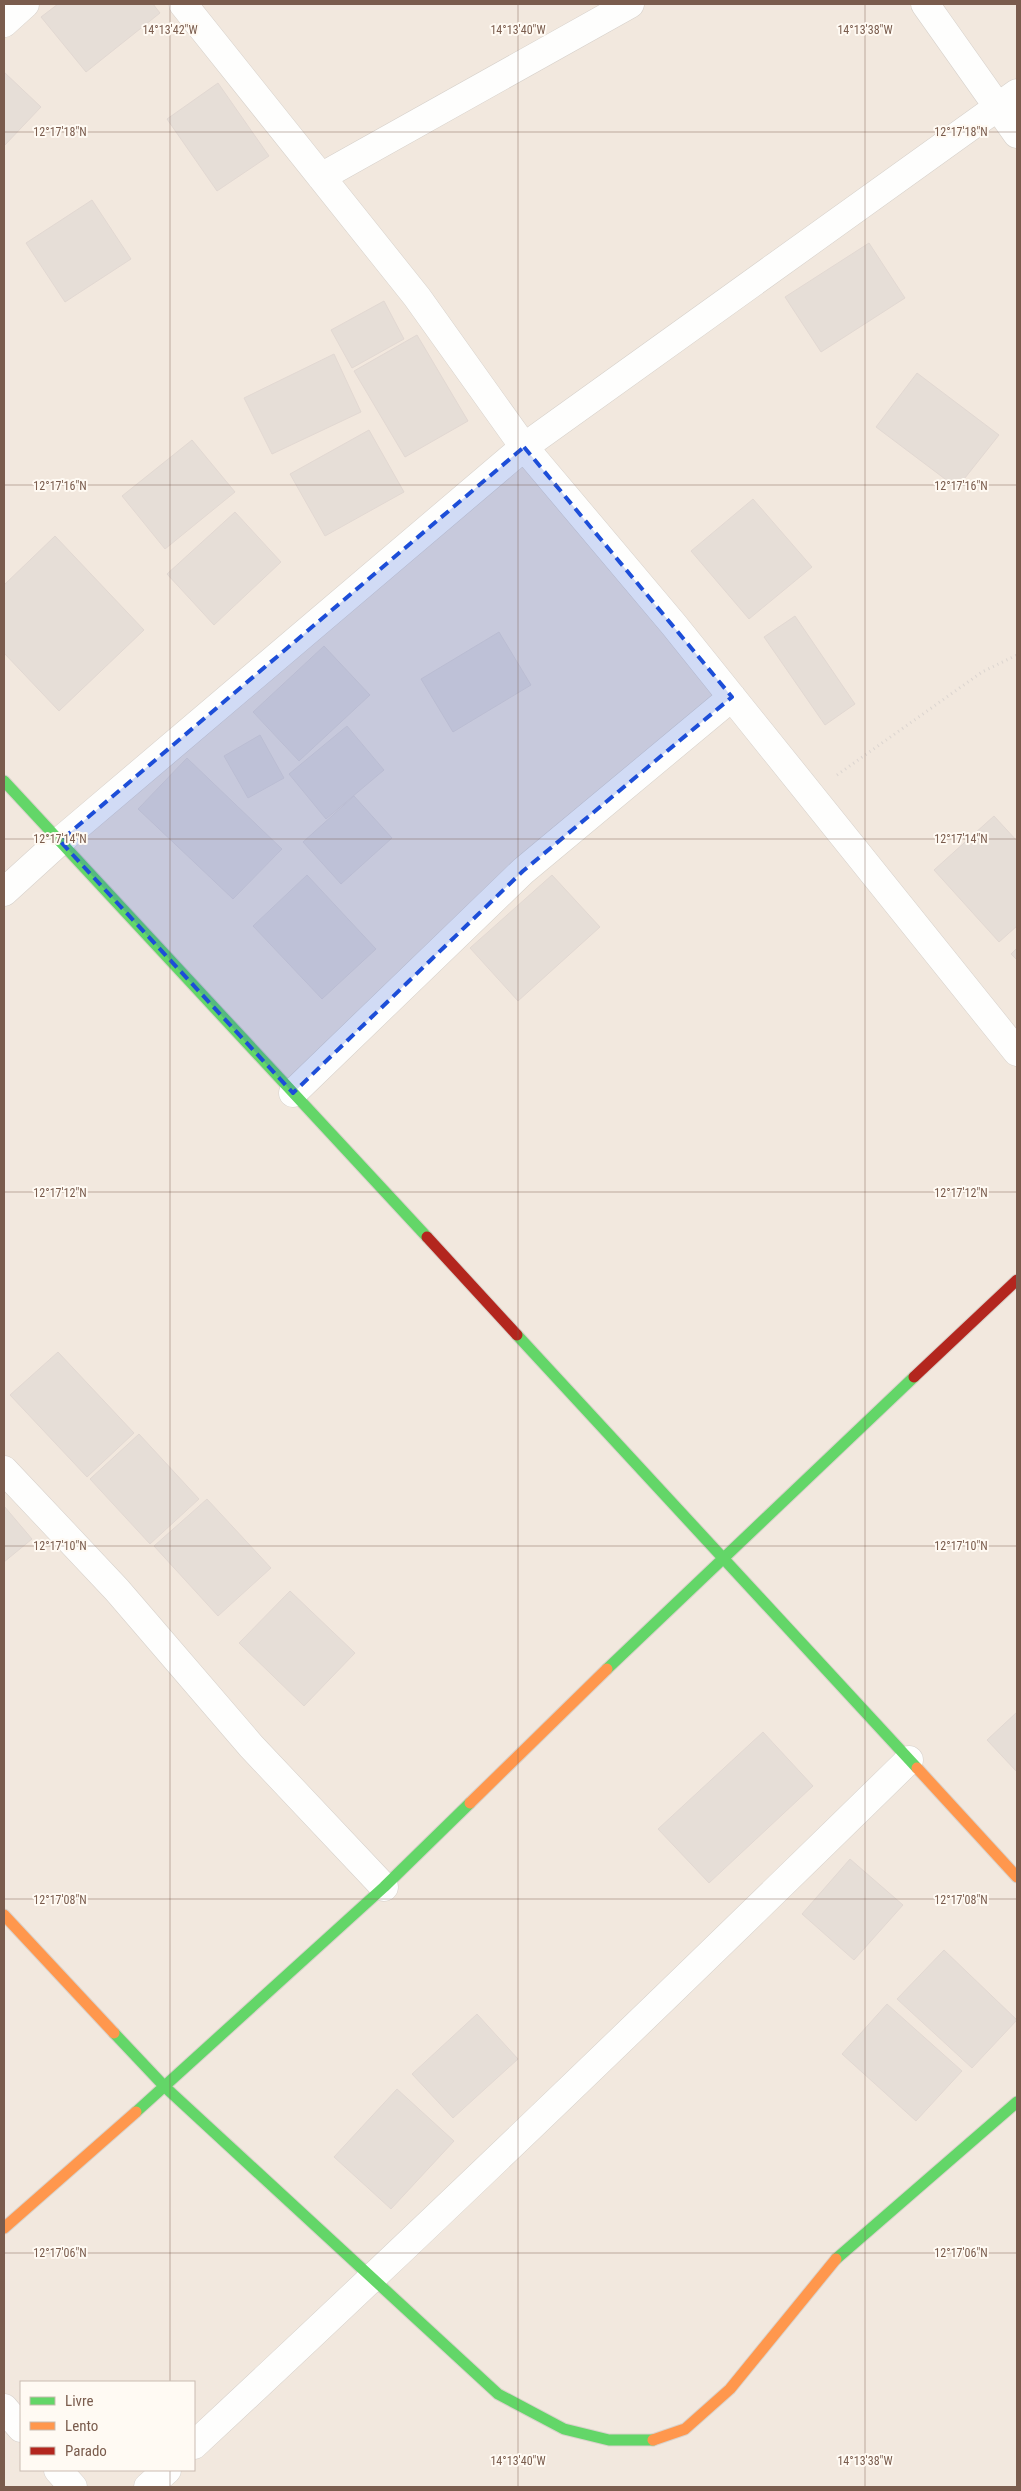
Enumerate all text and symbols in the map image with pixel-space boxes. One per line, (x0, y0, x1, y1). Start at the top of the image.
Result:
text: 14°13'42"W (142, 23, 198, 37)
text: 14°13'40"W (490, 23, 546, 37)
text: 14°13'38"W (837, 23, 893, 37)
text: 12°17'18"N (33, 125, 87, 139)
text: 12°17'18"N (934, 125, 988, 139)
text: 12°17'16"N (33, 479, 87, 493)
text: 12°17'16"N (934, 479, 988, 493)
text: 12°17'14"N (33, 832, 87, 846)
text: 12°17'14"N (934, 832, 988, 846)
text: 12°17'12"N (33, 1186, 87, 1200)
text: 12°17'12"N (934, 1186, 988, 1200)
text: 12°17'10"N (33, 1539, 87, 1553)
text: 12°17'10"N (934, 1539, 988, 1553)
text: 12°17'08"N (33, 1893, 87, 1907)
text: 12°17'08"N (934, 1893, 988, 1907)
text: 12°17'06"N (33, 2246, 87, 2260)
text: 12°17'06"N (934, 2246, 988, 2260)
legend (20, 2381, 195, 2471)
text: Livre (65, 2392, 93, 2410)
text: Lento (65, 2417, 98, 2435)
text: Parado (65, 2442, 107, 2460)
text: 14°13'40"W (490, 2454, 546, 2468)
text: 14°13'38"W (837, 2454, 893, 2468)

